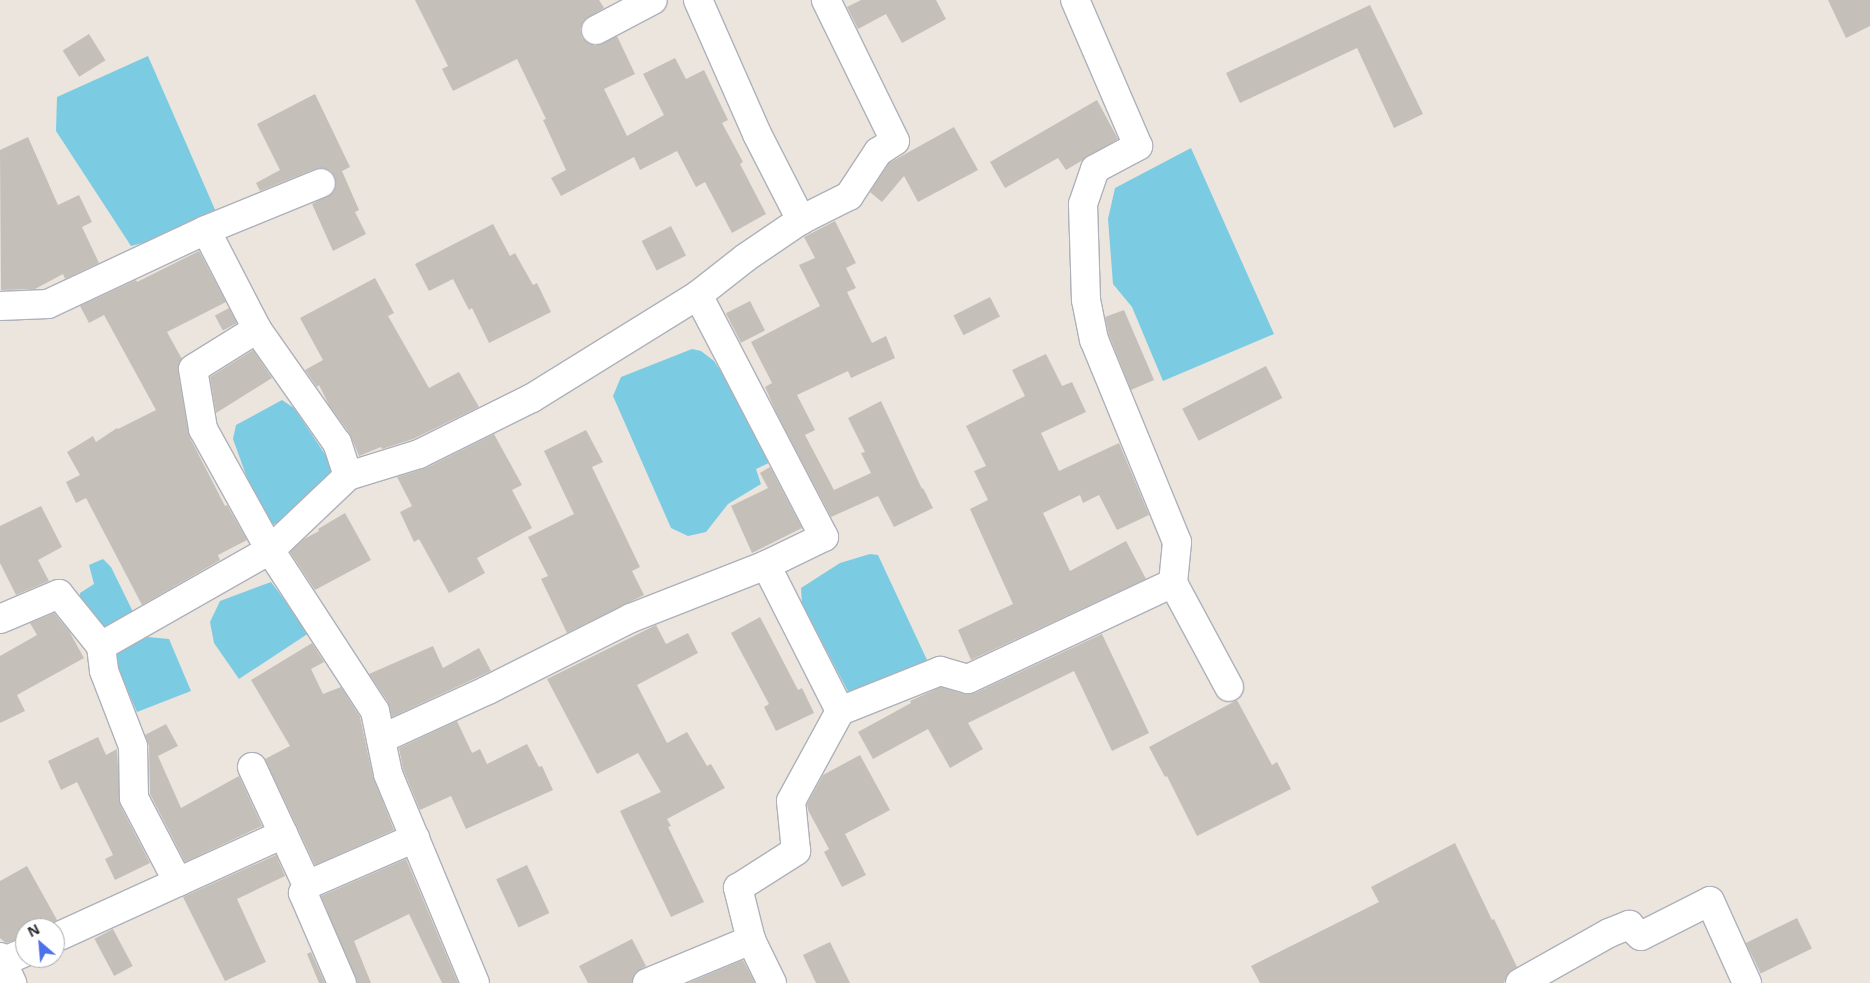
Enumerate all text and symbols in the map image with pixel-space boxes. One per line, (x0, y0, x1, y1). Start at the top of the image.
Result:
north arrow (15, 918, 65, 968)
text: N (24, 919, 43, 941)

